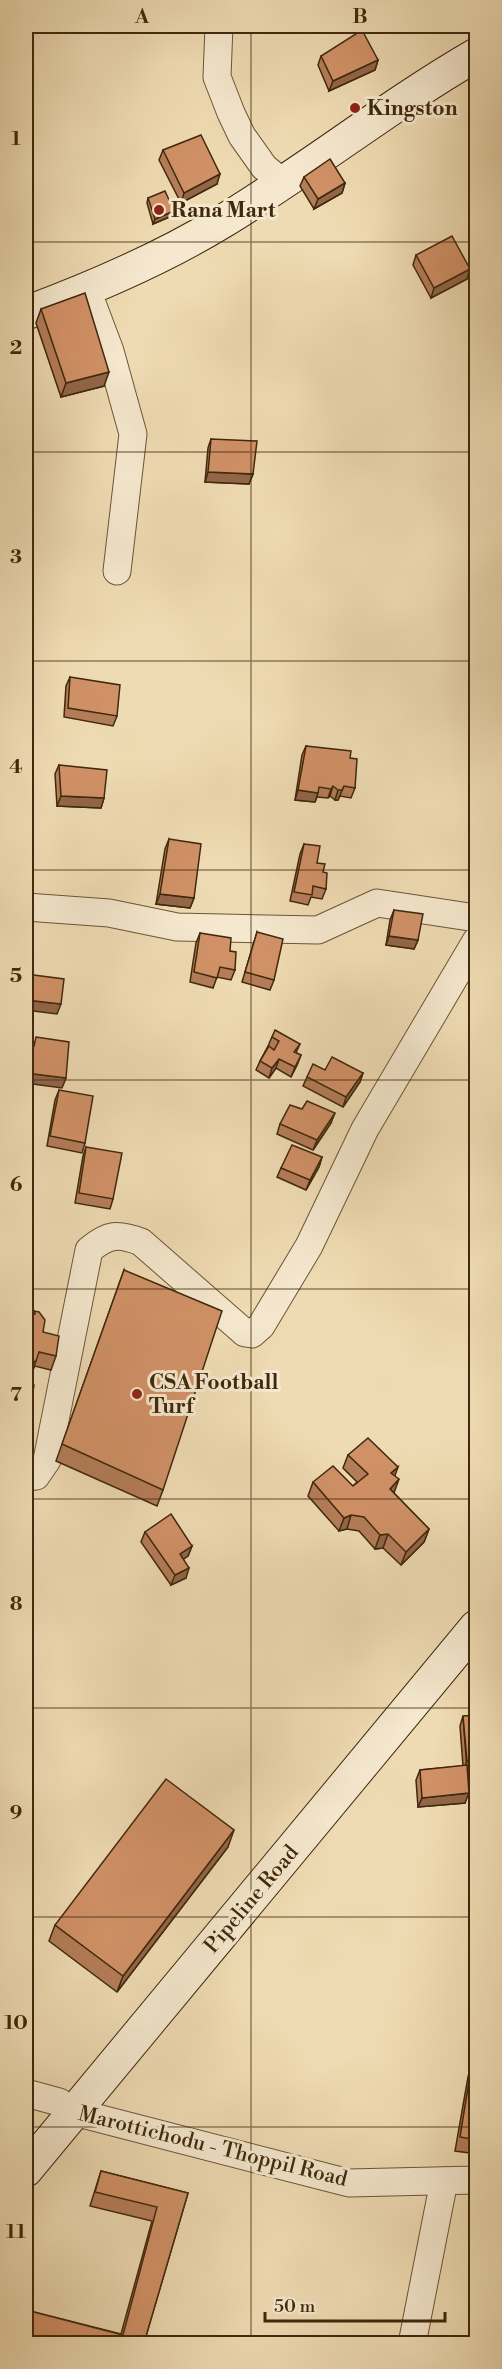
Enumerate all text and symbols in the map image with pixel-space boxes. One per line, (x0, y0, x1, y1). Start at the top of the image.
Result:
text: A (134, 5, 150, 30)
text: B (352, 5, 368, 30)
place label: Kingston (367, 96, 458, 122)
marker: Kingston (348, 101, 362, 115)
text: 1 (11, 127, 21, 152)
place label: Rana Mart (171, 198, 276, 224)
marker: Rana Mart (152, 203, 166, 217)
text: 2 (10, 336, 22, 361)
text: 3 (10, 545, 22, 570)
text: 4 (9, 755, 23, 780)
text: 5 (10, 964, 22, 989)
text: 6 (10, 1173, 23, 1198)
place label: CSA Football Turf (149, 1370, 278, 1420)
text: 7 (10, 1383, 22, 1408)
marker: CSA Football Turf (130, 1387, 144, 1401)
text: 8 (10, 1592, 23, 1617)
text: 9 (10, 1801, 22, 1826)
street label: Pipeline Road (199, 1840, 305, 1959)
text: 10 (4, 2011, 28, 2036)
street label: Marottichodu - Thoppil Road (76, 2101, 350, 2193)
text: 11 (6, 2220, 26, 2245)
scale bar (265, 2285, 445, 2323)
text: 50 m (274, 2295, 316, 2318)

